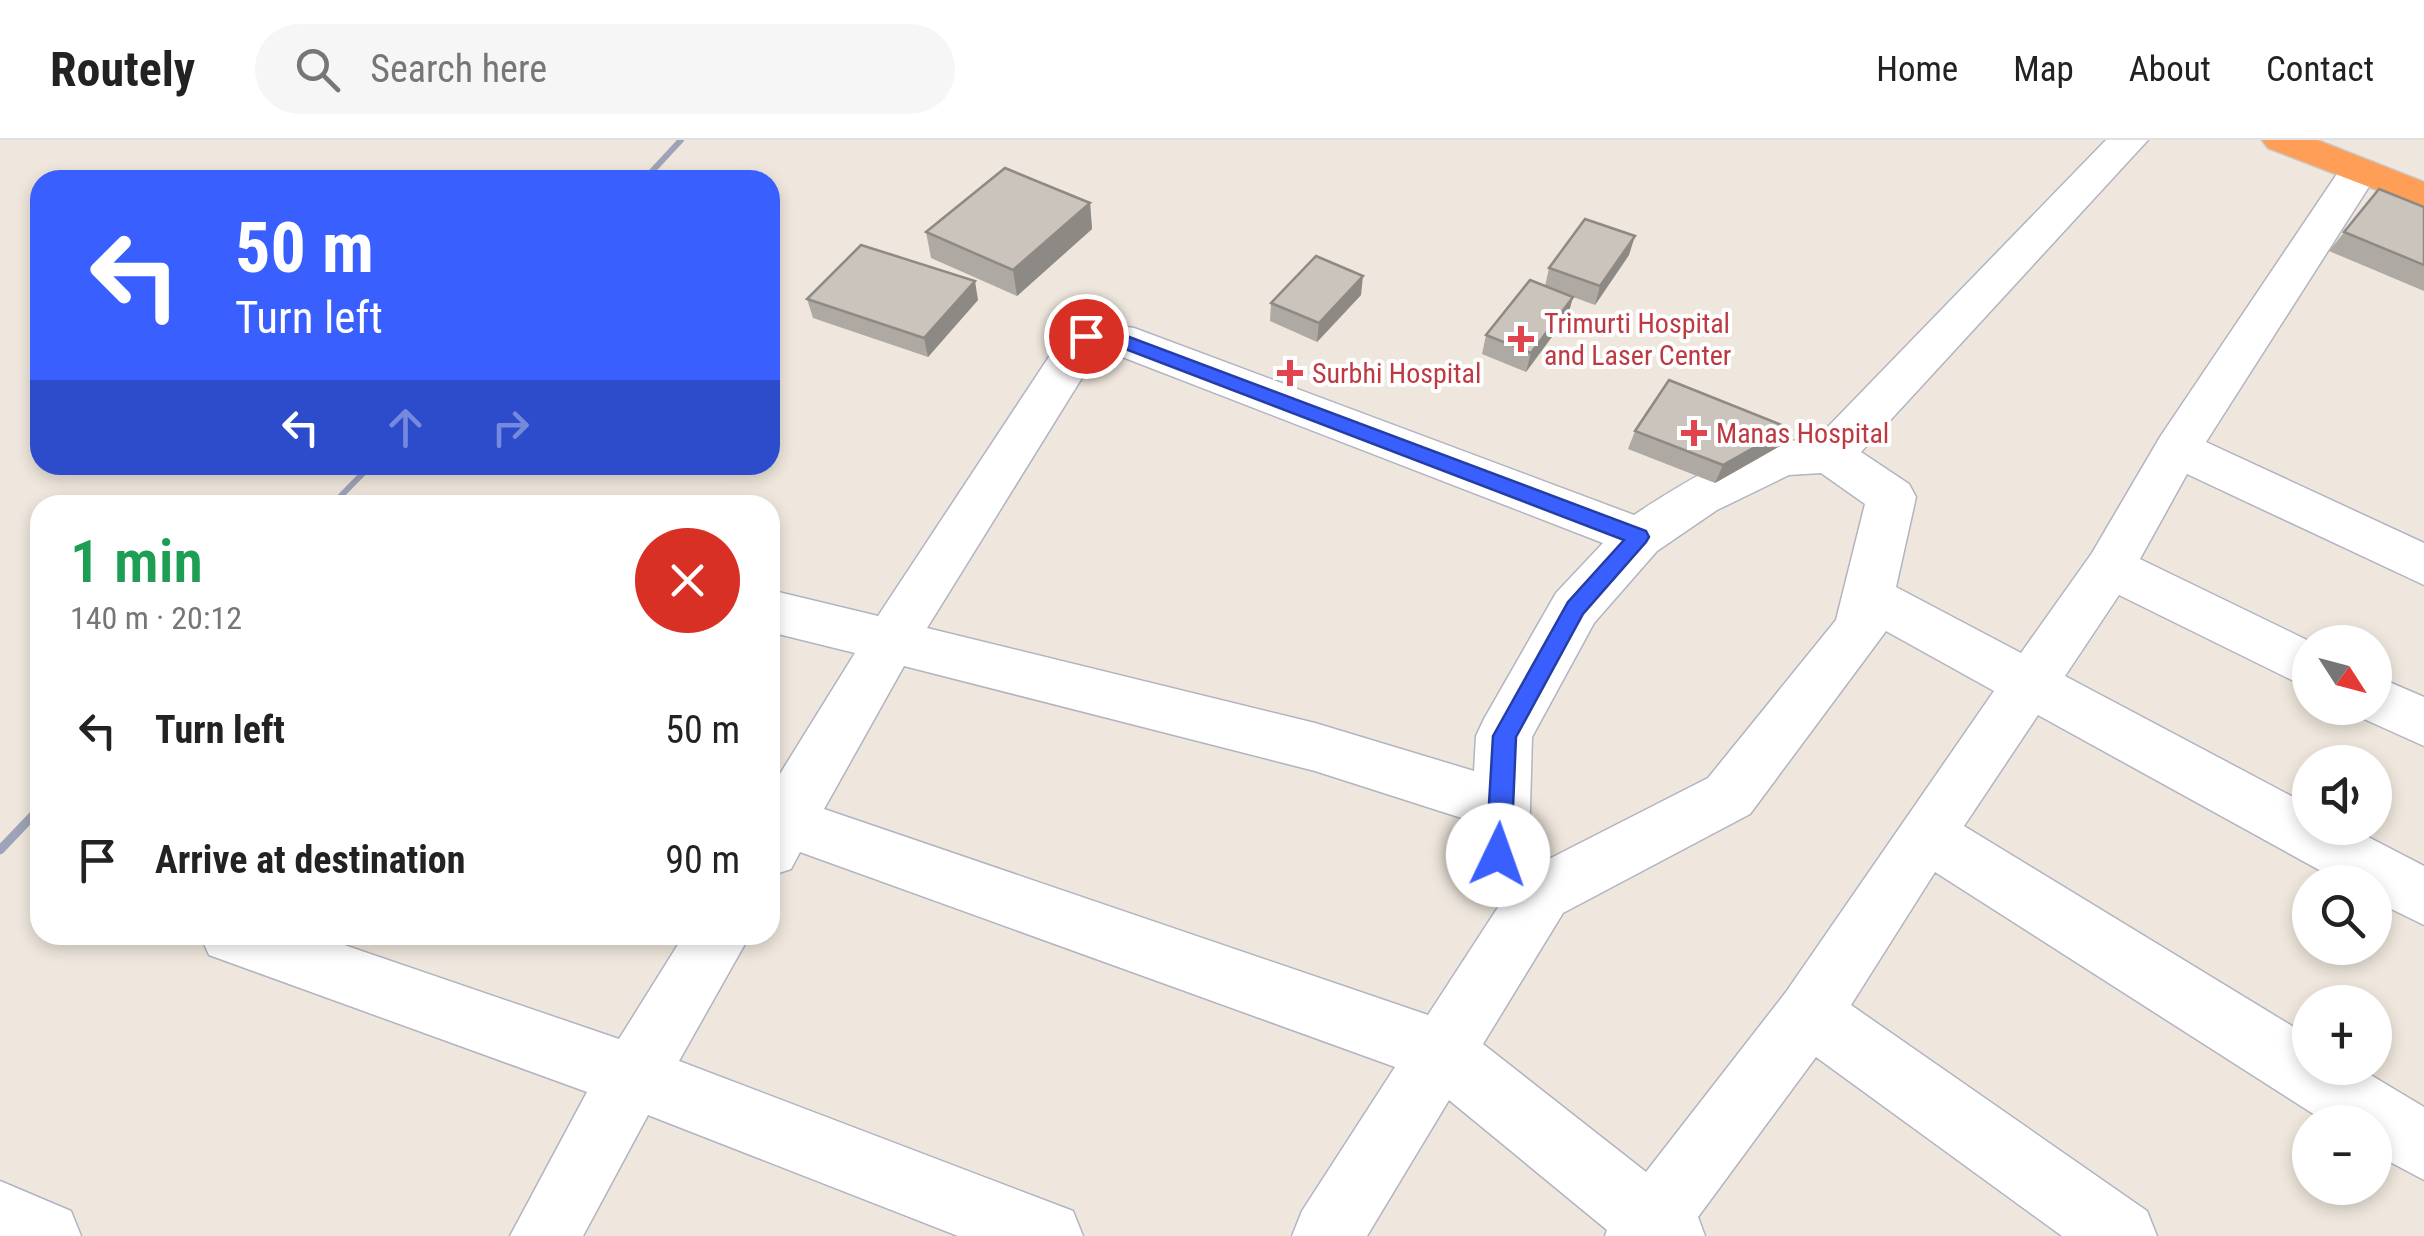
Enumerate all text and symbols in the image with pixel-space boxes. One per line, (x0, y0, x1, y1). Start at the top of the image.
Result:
search box (255, 24, 955, 114)
text: Routely (50, 41, 195, 98)
icon: search (290, 42, 345, 97)
text: Search here (370, 47, 547, 91)
text: Home (1876, 49, 1958, 90)
text: Map (2013, 49, 2074, 90)
text: About (2129, 49, 2211, 90)
text: Contact (2266, 49, 2374, 90)
text: 50 m (235, 207, 374, 289)
icon: left (70, 210, 200, 340)
text: Turn left (235, 291, 383, 344)
pin (1044, 294, 1129, 379)
place label: Trimurti Hospital and Laser Center (1544, 307, 1731, 372)
icon: arrive (1059, 309, 1114, 364)
marker: Trimurti Hospital and Laser Center (1508, 326, 1534, 352)
place label: Surbhi Hospital (1312, 357, 1481, 390)
marker: Surbhi Hospital (1277, 360, 1303, 386)
icon: left (273, 400, 328, 455)
icon: ahead (378, 400, 433, 455)
icon: right (483, 400, 538, 455)
place label: Manas Hospital (1716, 417, 1889, 450)
marker: Manas Hospital (1681, 420, 1707, 446)
text: 1 min (70, 526, 203, 597)
button: close (635, 528, 740, 633)
text: 140 m · 20:12 (70, 599, 242, 637)
north arrow (2292, 625, 2392, 725)
map controls (2292, 625, 2392, 1205)
icon: left (70, 703, 125, 758)
text: Turn left (155, 708, 285, 752)
text: 50 m (665, 708, 740, 752)
button: sound (2292, 745, 2392, 845)
position arrow (1446, 803, 1550, 907)
icon: arrive (70, 833, 125, 888)
text: Arrive at destination (155, 838, 465, 882)
text: 90 m (665, 838, 740, 882)
button: search (2292, 865, 2392, 965)
button: + (2292, 985, 2392, 1085)
button: − (2292, 1105, 2392, 1205)

